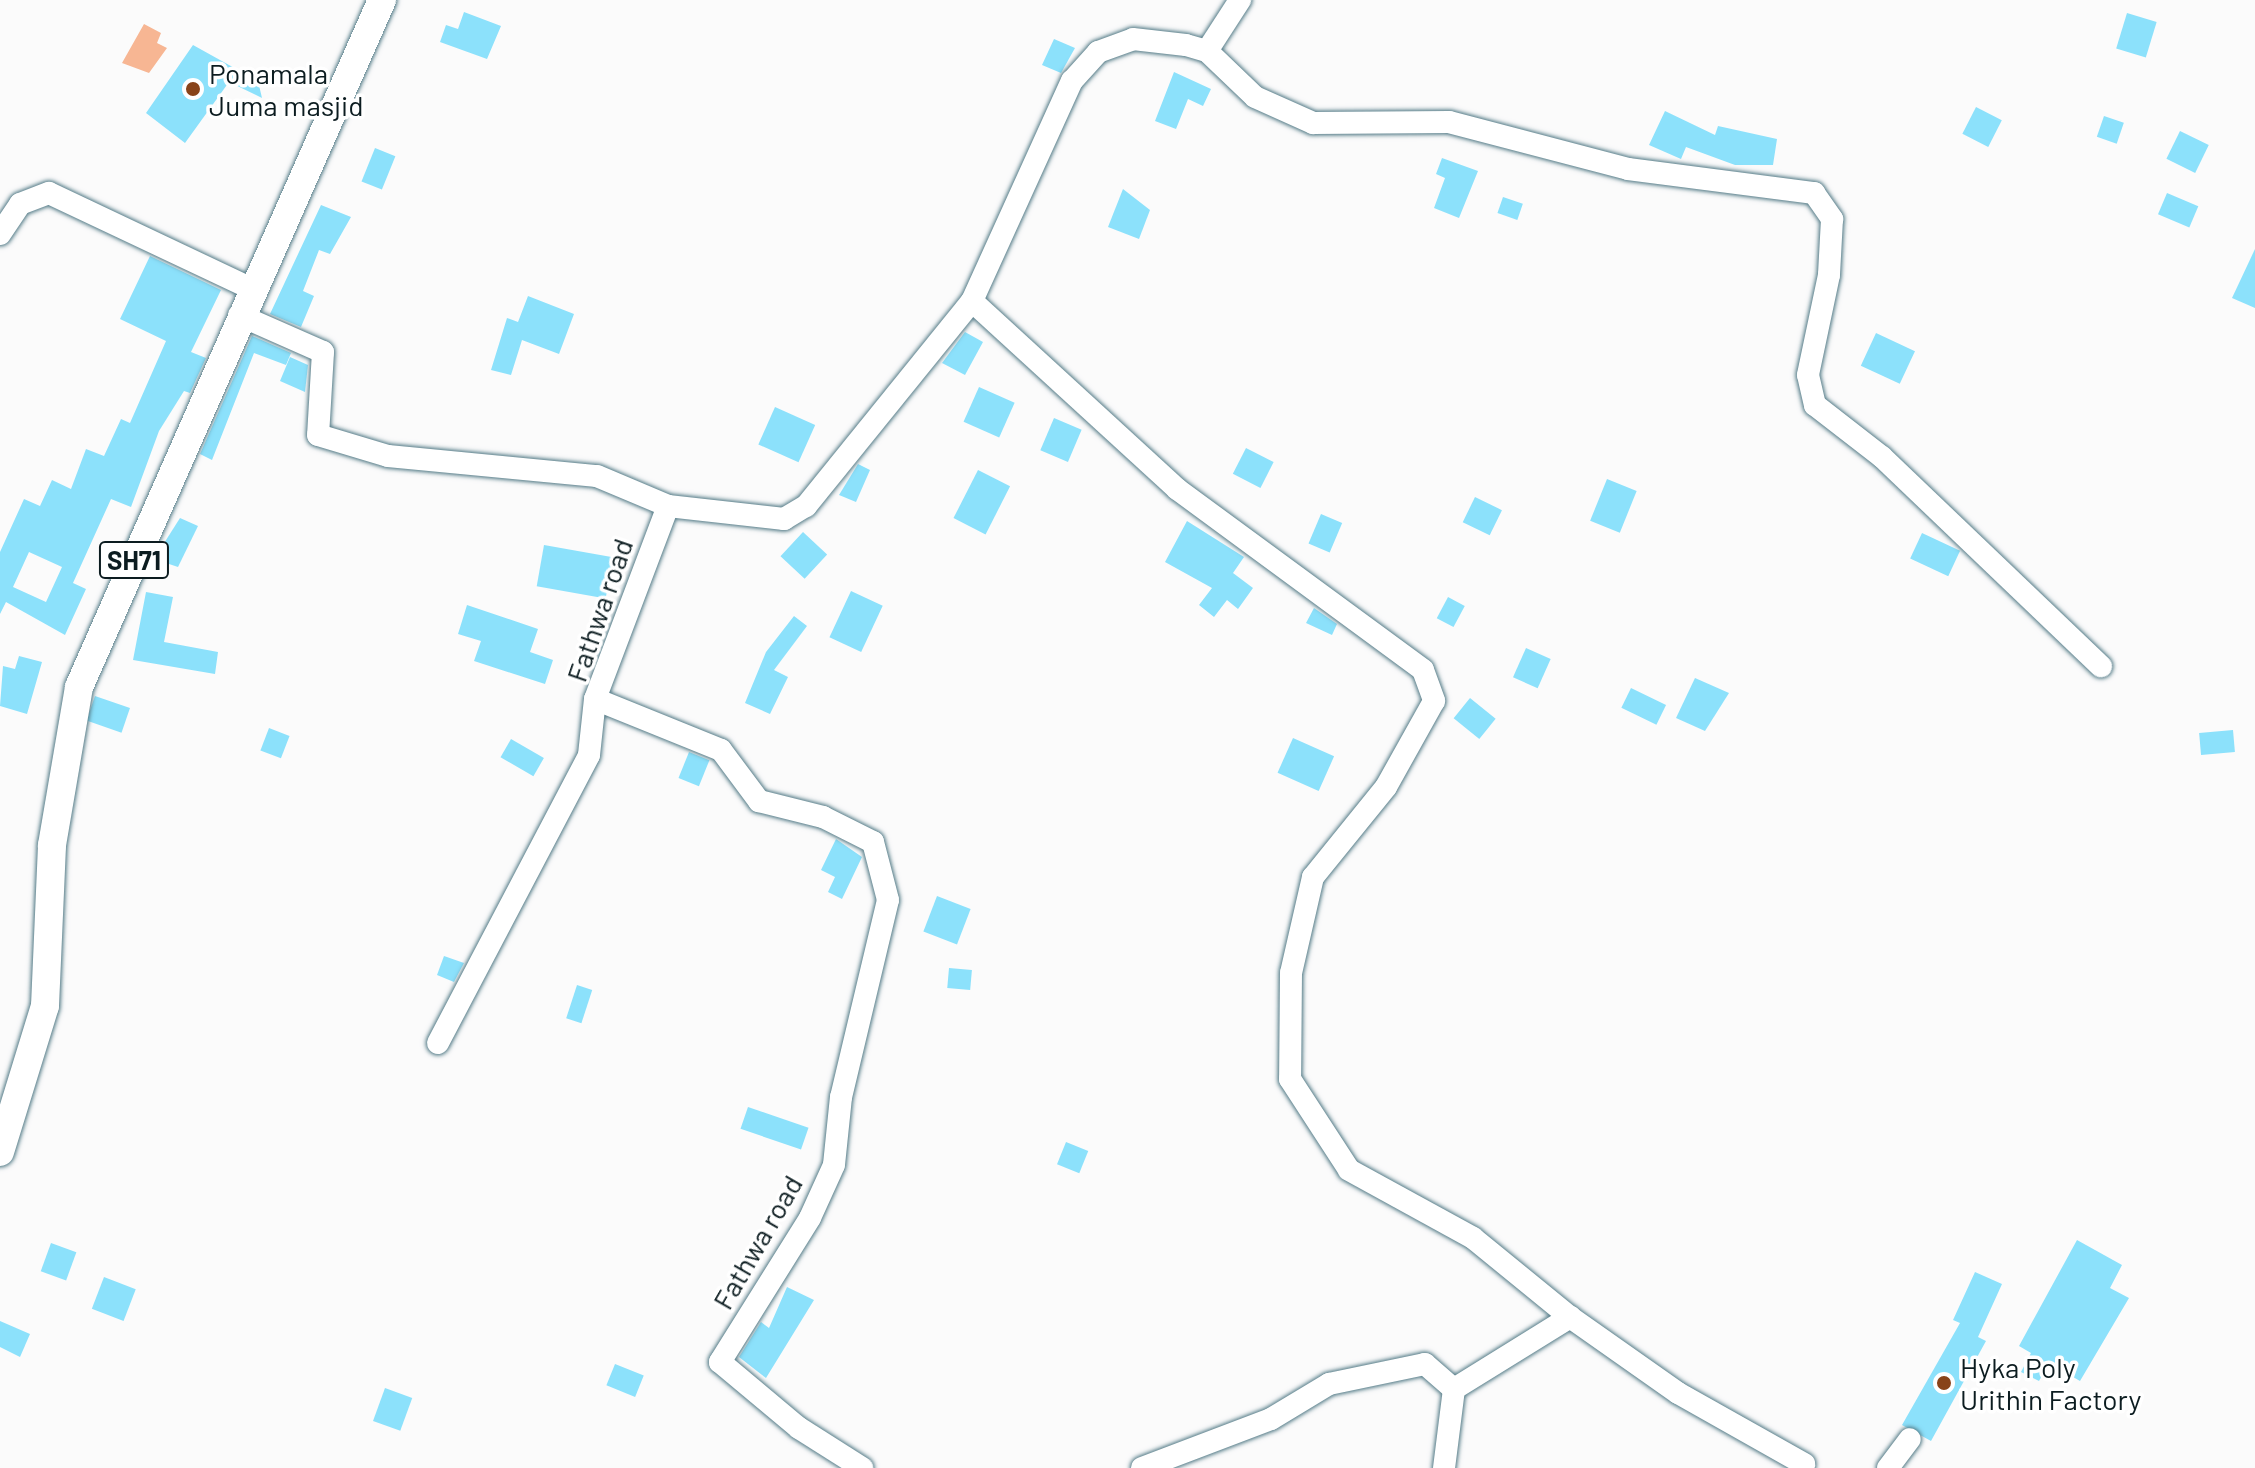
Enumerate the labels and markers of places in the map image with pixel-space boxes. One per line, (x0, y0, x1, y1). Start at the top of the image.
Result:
place label: Ponamala Juma masjid (209, 56, 363, 122)
marker: Ponamala Juma masjid (184, 80, 202, 98)
place label: Hyka Poly Urithin Factory (1960, 1350, 2141, 1416)
marker: Hyka Poly Urithin Factory (1935, 1374, 1953, 1392)

